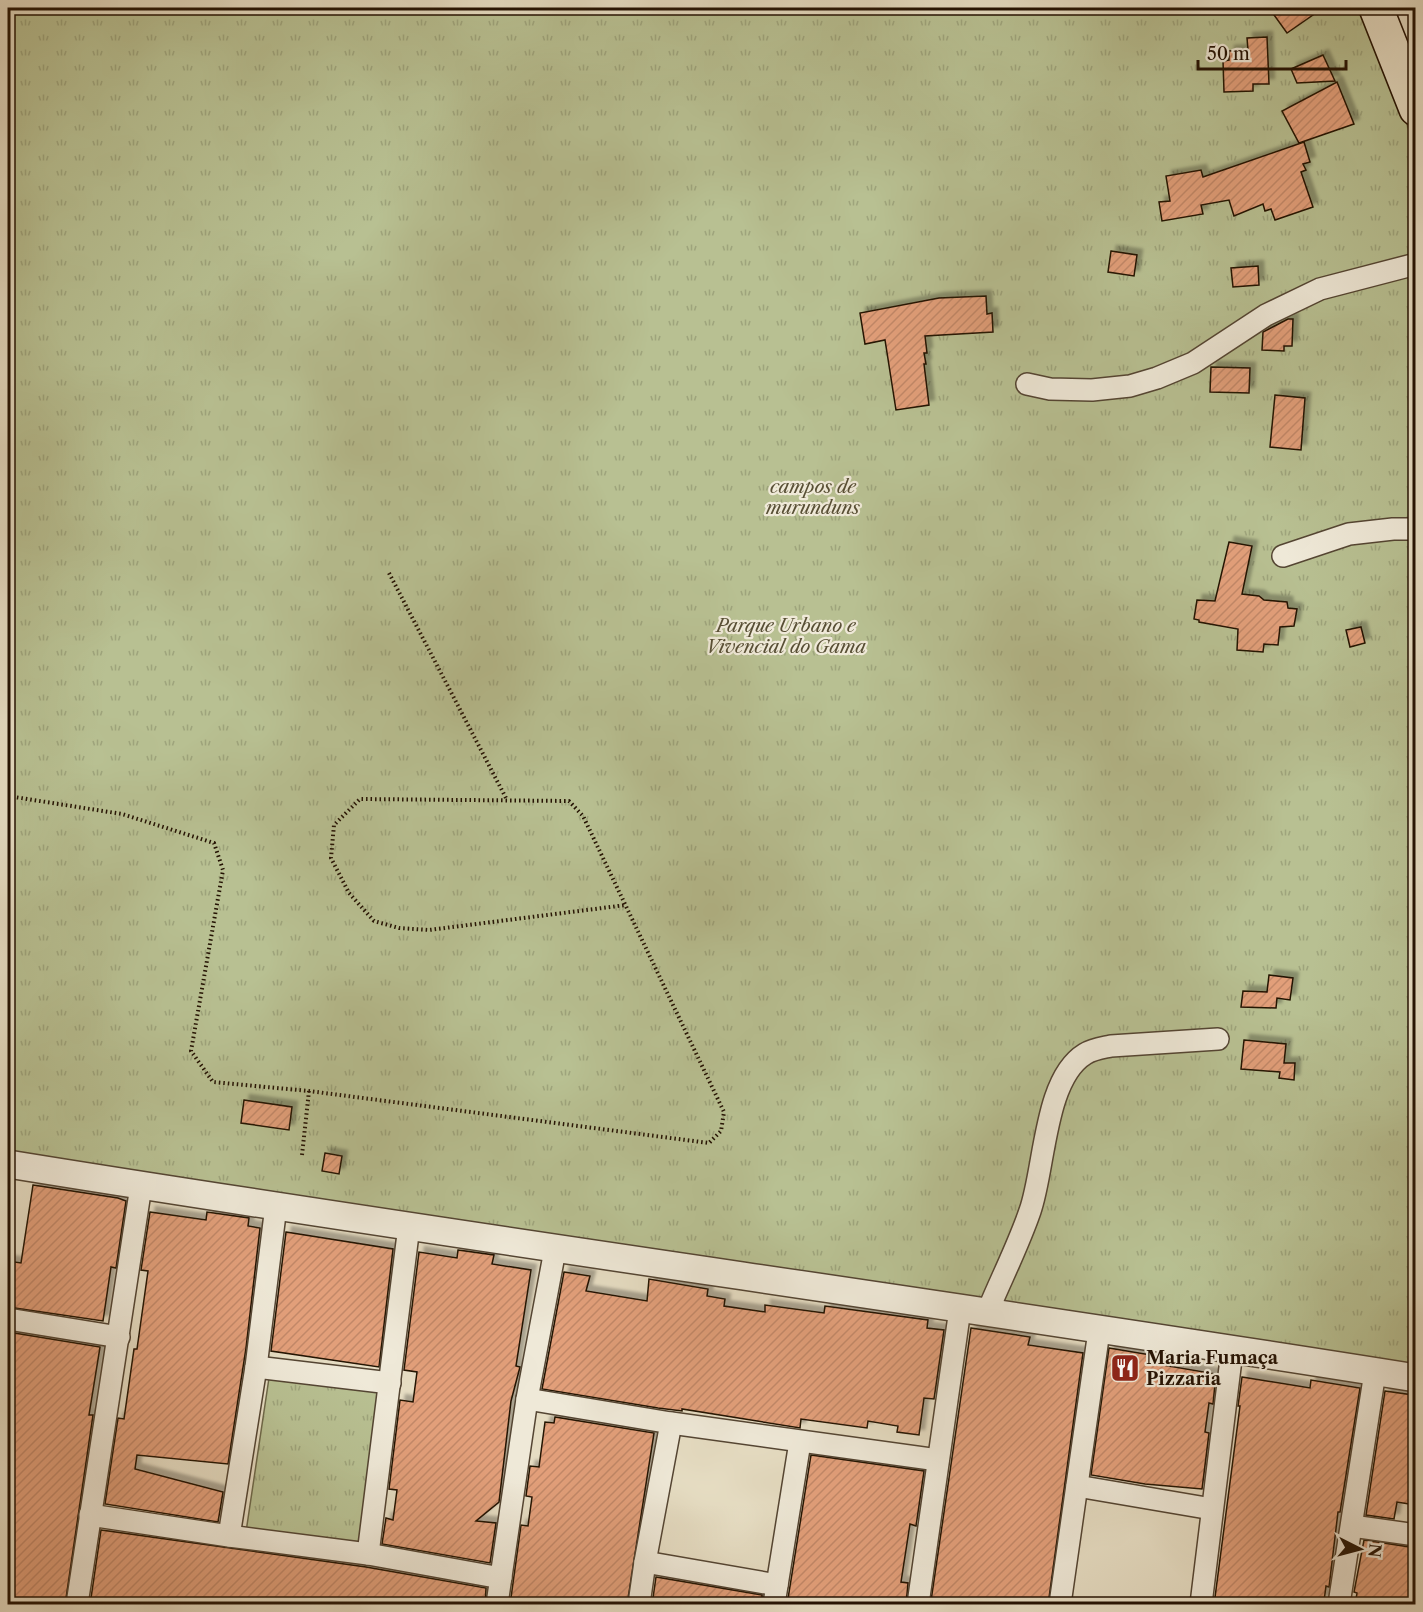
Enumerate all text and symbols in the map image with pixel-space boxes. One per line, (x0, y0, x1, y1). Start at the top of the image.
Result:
scale bar (1198, 33, 1346, 71)
text: 50 m (1207, 43, 1250, 65)
park label: campos de murunduns (765, 476, 860, 519)
park label: Parque Urbano e Vivencial do Gama (706, 615, 866, 658)
place label: Maria Fumaça Pizzaria (1146, 1347, 1279, 1390)
restaurant icon: Maria Fumaça Pizzaria (1109, 1352, 1141, 1384)
north arrow (1330, 1519, 1390, 1579)
text: N (1364, 1543, 1386, 1559)

